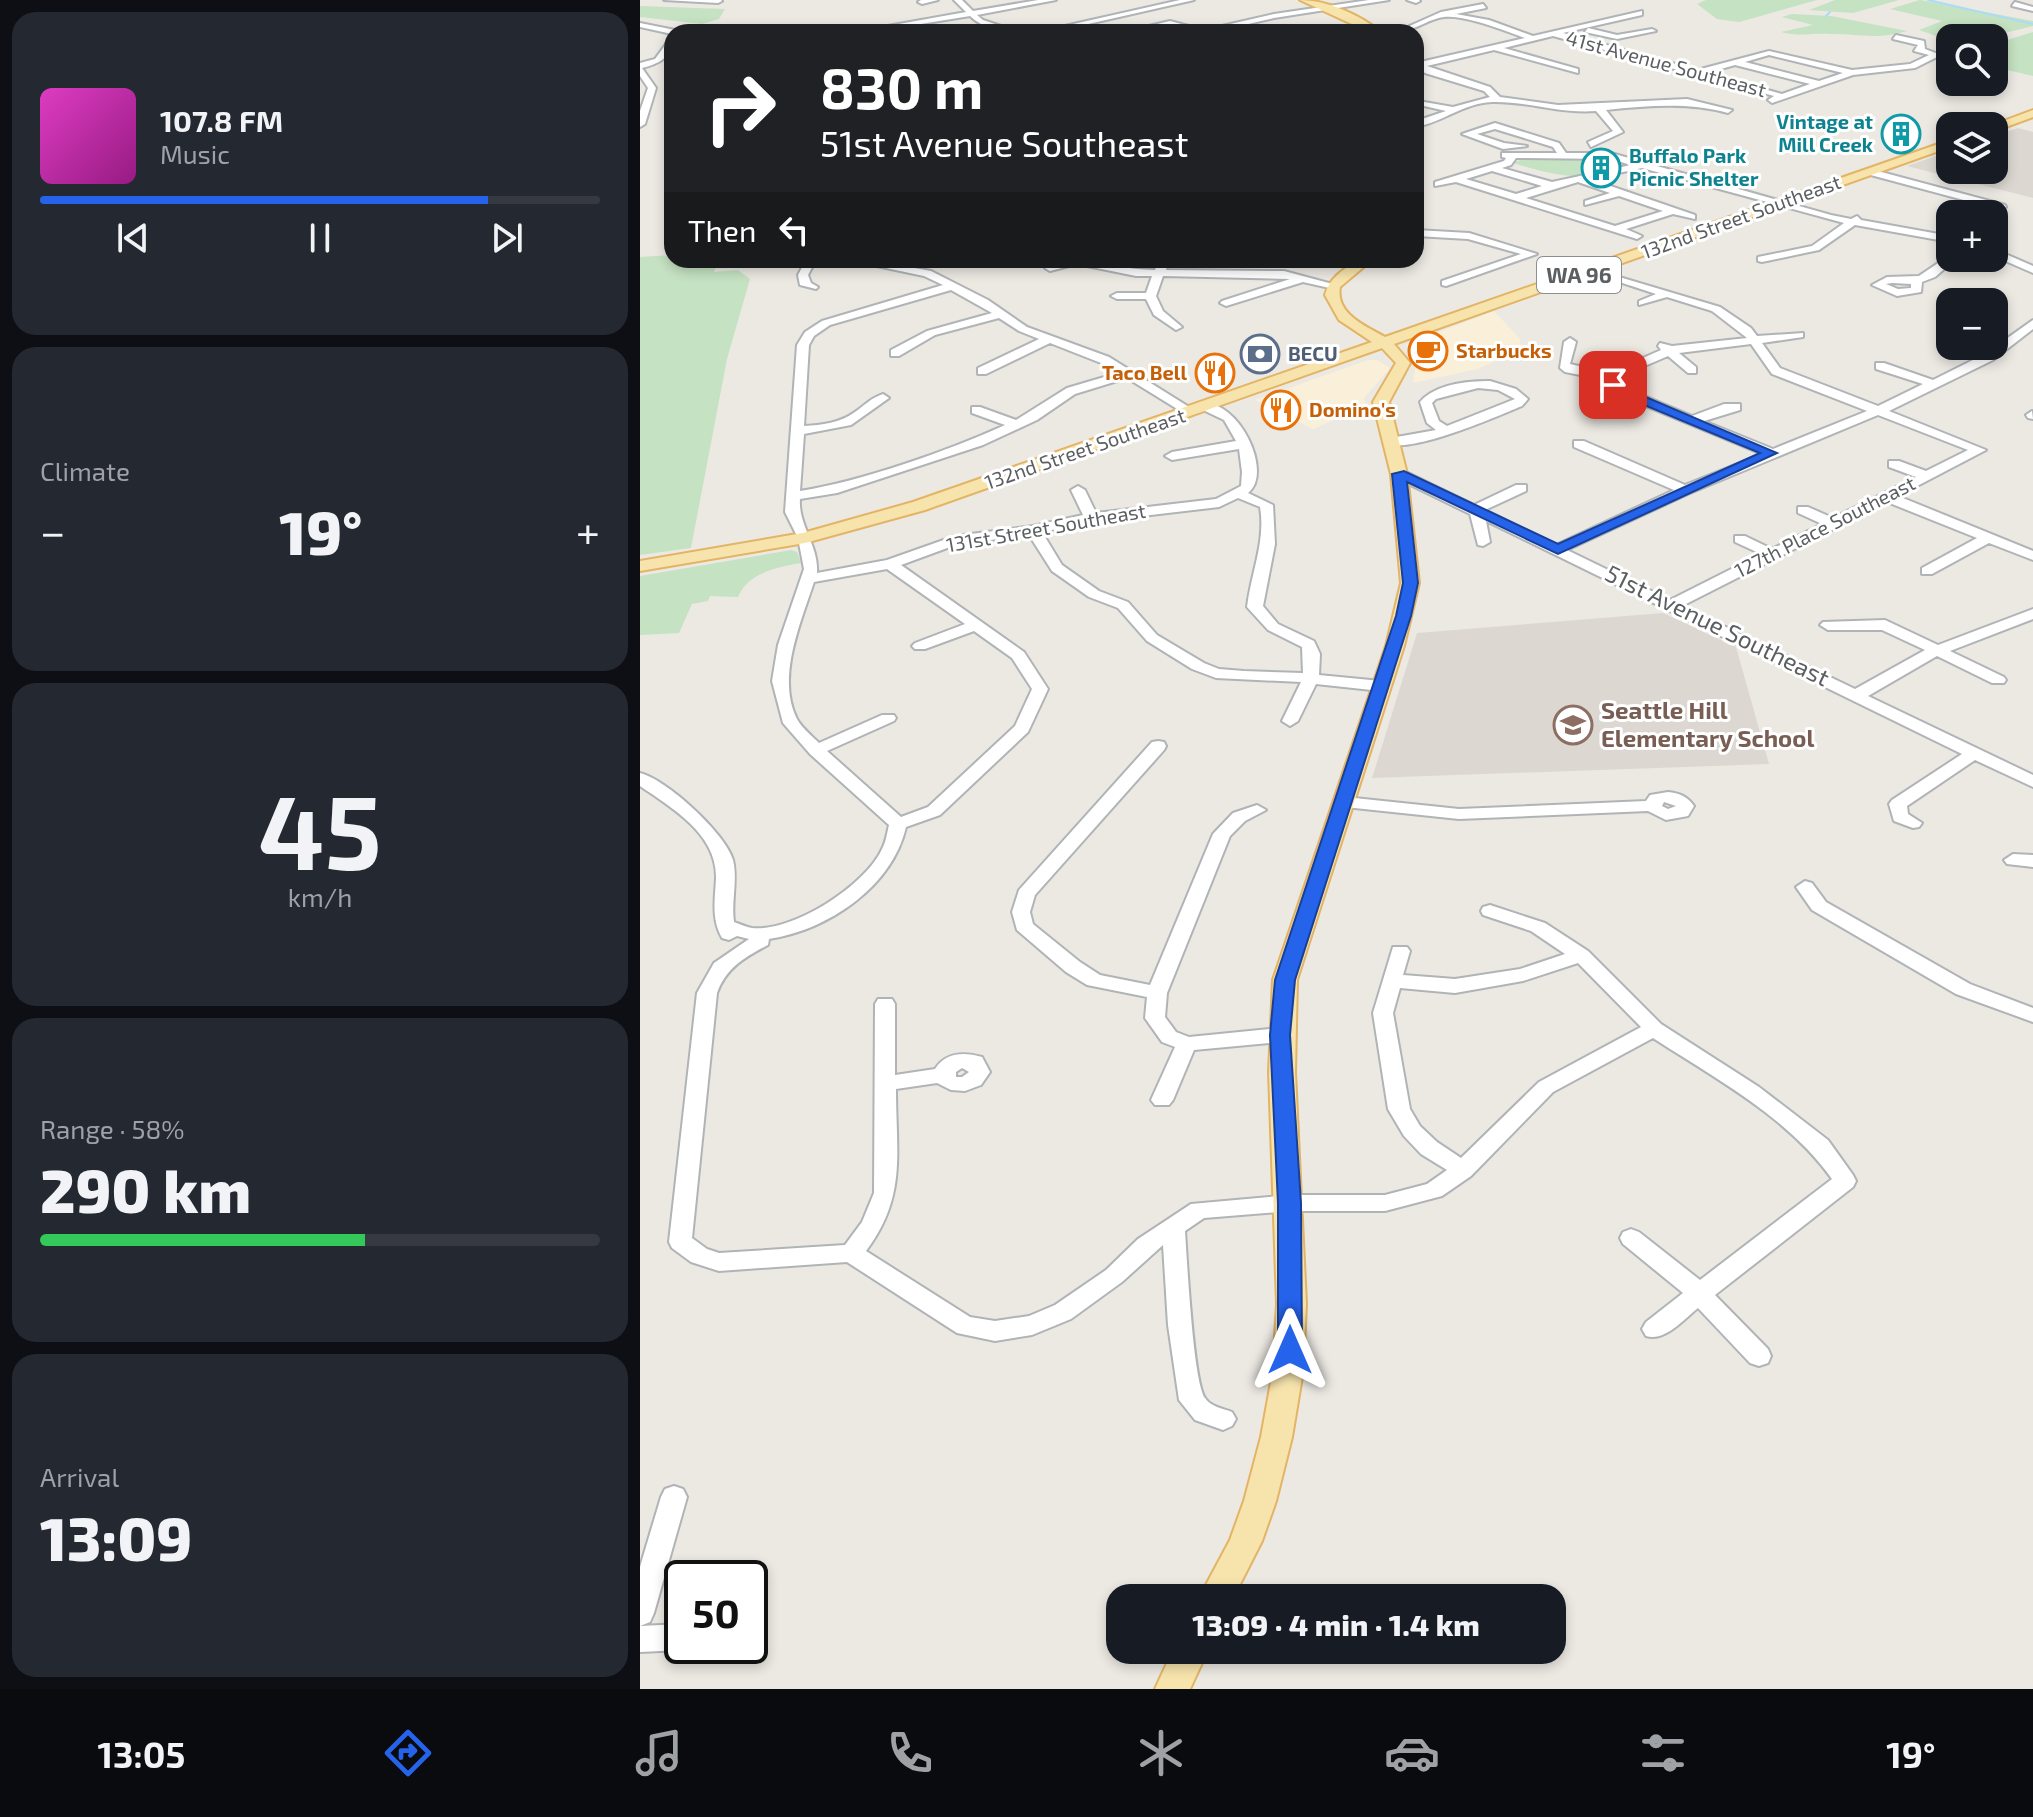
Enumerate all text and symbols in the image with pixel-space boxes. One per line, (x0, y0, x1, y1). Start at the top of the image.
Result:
map controls (1936, 24, 2008, 360)
button: search (1936, 24, 2008, 96)
street label: 41st Avenue Southeast (1564, 25, 1769, 101)
text: 830 m (820, 53, 983, 120)
icon: right (688, 56, 792, 160)
text: 107.8 FM (160, 102, 283, 138)
place label: Vintage at Mill Creek (1776, 109, 1874, 156)
button: layers (1936, 112, 2008, 184)
building icon: Vintage at Mill Creek (1880, 113, 1922, 155)
text: 51st Avenue Southeast (820, 121, 1188, 164)
text: Music (160, 138, 230, 169)
place label: Buffalo Park Picnic Shelter (1629, 143, 1759, 190)
building icon: Buffalo Park Picnic Shelter (1580, 147, 1622, 189)
street label: 132nd Street Southeast (1638, 169, 1844, 263)
button: + (1936, 200, 2008, 272)
icon: left (772, 208, 816, 252)
text: Then (688, 212, 756, 248)
icon: previous (111, 216, 155, 260)
icon: pause (298, 216, 342, 260)
icon: next (485, 216, 529, 260)
road number: WA 96 (1537, 257, 1621, 293)
button: − (1936, 288, 2008, 360)
cafe icon: Starbucks (1407, 330, 1449, 372)
bank icon: BECU (1239, 333, 1281, 375)
place label: Starbucks (1456, 338, 1552, 362)
place label: BECU (1288, 341, 1338, 365)
pin (1579, 351, 1647, 419)
restaurant icon: Taco Bell (1194, 352, 1236, 394)
place label: Taco Bell (1102, 360, 1187, 384)
icon: arrive (1591, 363, 1635, 407)
restaurant icon: Domino's (1260, 389, 1302, 431)
place label: Domino's (1309, 397, 1396, 421)
street label: 132nd Street Southeast (981, 402, 1189, 494)
text: Climate (40, 455, 130, 486)
street label: 127th Place Southeast (1730, 470, 1919, 582)
text: 19° (279, 495, 362, 567)
street label: 131st Street Southeast (944, 498, 1148, 556)
text: − (40, 504, 66, 557)
text: + (576, 504, 600, 557)
street label: 51st Avenue Southeast (1601, 558, 1834, 692)
place label: Seattle Hill Elementary School (1601, 695, 1814, 752)
school or university icon: Seattle Hill Elementary School (1552, 704, 1594, 746)
text: 45 (258, 766, 382, 891)
text: km/h (288, 881, 352, 912)
text: Range · 58% (40, 1113, 185, 1144)
text: 290 km (40, 1153, 251, 1225)
position arrow (1248, 1308, 1332, 1392)
text: Arrival (40, 1461, 119, 1492)
text: 13:09 (40, 1501, 192, 1573)
speed limit sign: 50 (664, 1560, 768, 1664)
text: 13:09 · 4 min · 1.4 km (1192, 1606, 1480, 1642)
icon: directions (380, 1725, 436, 1781)
icon: music (631, 1725, 687, 1781)
icon: phone (882, 1725, 938, 1781)
icon: climate (1133, 1725, 1189, 1781)
icon: car (1384, 1725, 1440, 1781)
icon: filters (1635, 1725, 1691, 1781)
text: 13:05 (98, 1732, 185, 1775)
text: 19° (1886, 1732, 1936, 1775)

